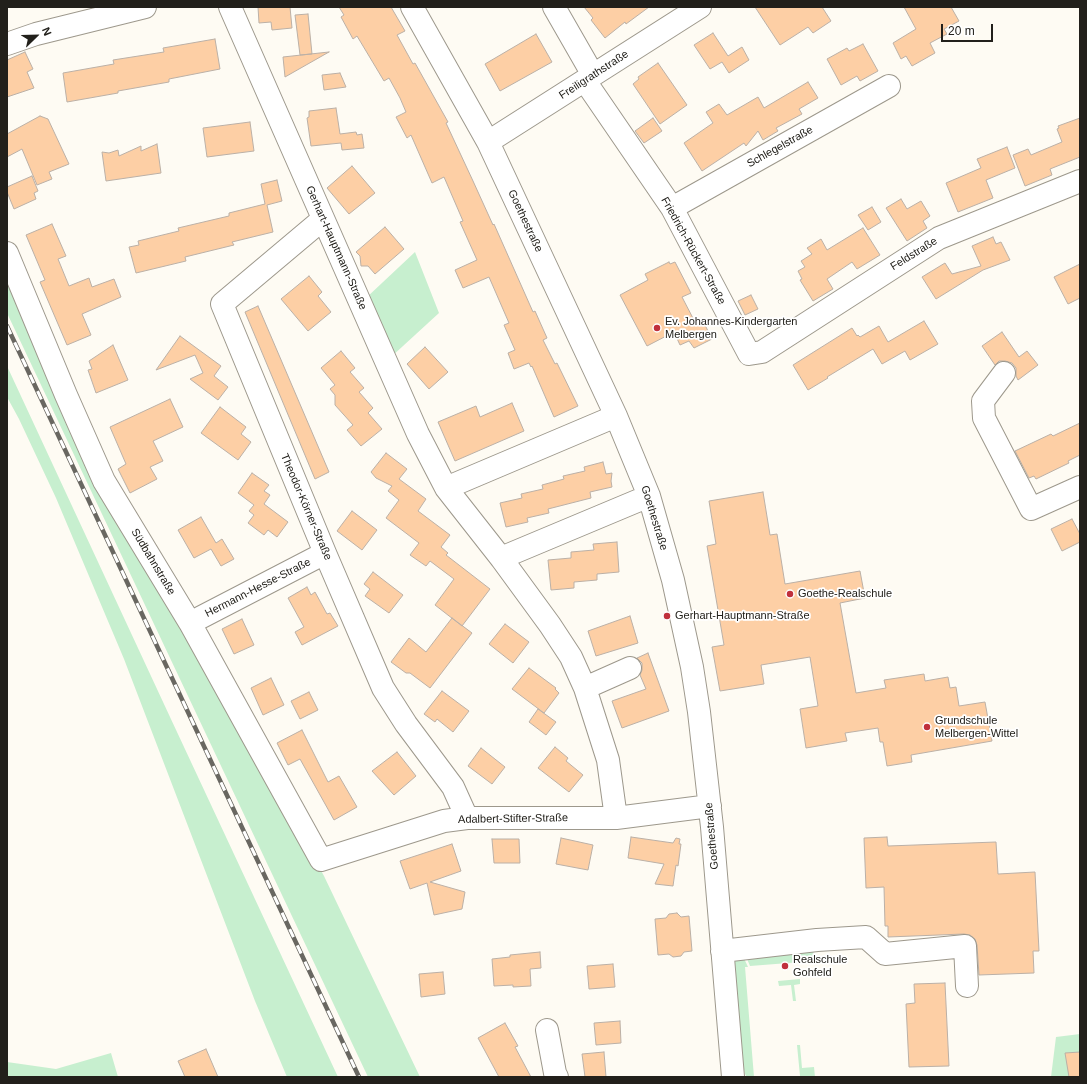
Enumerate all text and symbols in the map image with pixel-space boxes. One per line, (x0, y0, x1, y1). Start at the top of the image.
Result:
north arrow (16, 16, 56, 56)
scale bar (943, 16, 995, 42)
text: 20 m (948, 24, 975, 38)
text: N (40, 25, 54, 37)
street label: Freiligrathstraße (557, 48, 631, 102)
street label: Schlegelstraße (745, 123, 815, 171)
street label: Gerhart-Hauptmann-Straße (303, 184, 369, 312)
street label: Goethestraße (505, 188, 545, 254)
street label: Friedrich-Rückert-Straße (658, 195, 728, 307)
street label: Feldstraße (888, 234, 940, 274)
place label: Ev. Johannes-Kindergarten Melbergen (665, 315, 797, 341)
marker: Ev. Johannes-Kindergarten Melbergen (652, 323, 662, 333)
street label: Theodor-Körner-Straße (278, 452, 334, 562)
street label: Goethestraße (638, 484, 670, 552)
street label: Südbahnstraße (128, 526, 178, 598)
street label: Hermann-Hesse-Straße (203, 556, 313, 620)
place label: Goethe-Realschule (798, 587, 892, 601)
marker: Goethe-Realschule (785, 589, 795, 599)
place label: Gerhart-Hauptmann-Straße (675, 609, 809, 623)
marker: Gerhart-Hauptmann-Straße (662, 611, 672, 621)
place label: Grundschule Melbergen-Wittel (935, 714, 1018, 740)
marker: Grundschule Melbergen-Wittel (922, 722, 932, 732)
street label: Goethestraße (702, 802, 722, 870)
street label: Adalbert-Stifter-Straße (458, 811, 568, 827)
place label: Realschule Gohfeld (793, 953, 847, 979)
marker: Realschule Gohfeld (780, 961, 790, 971)

